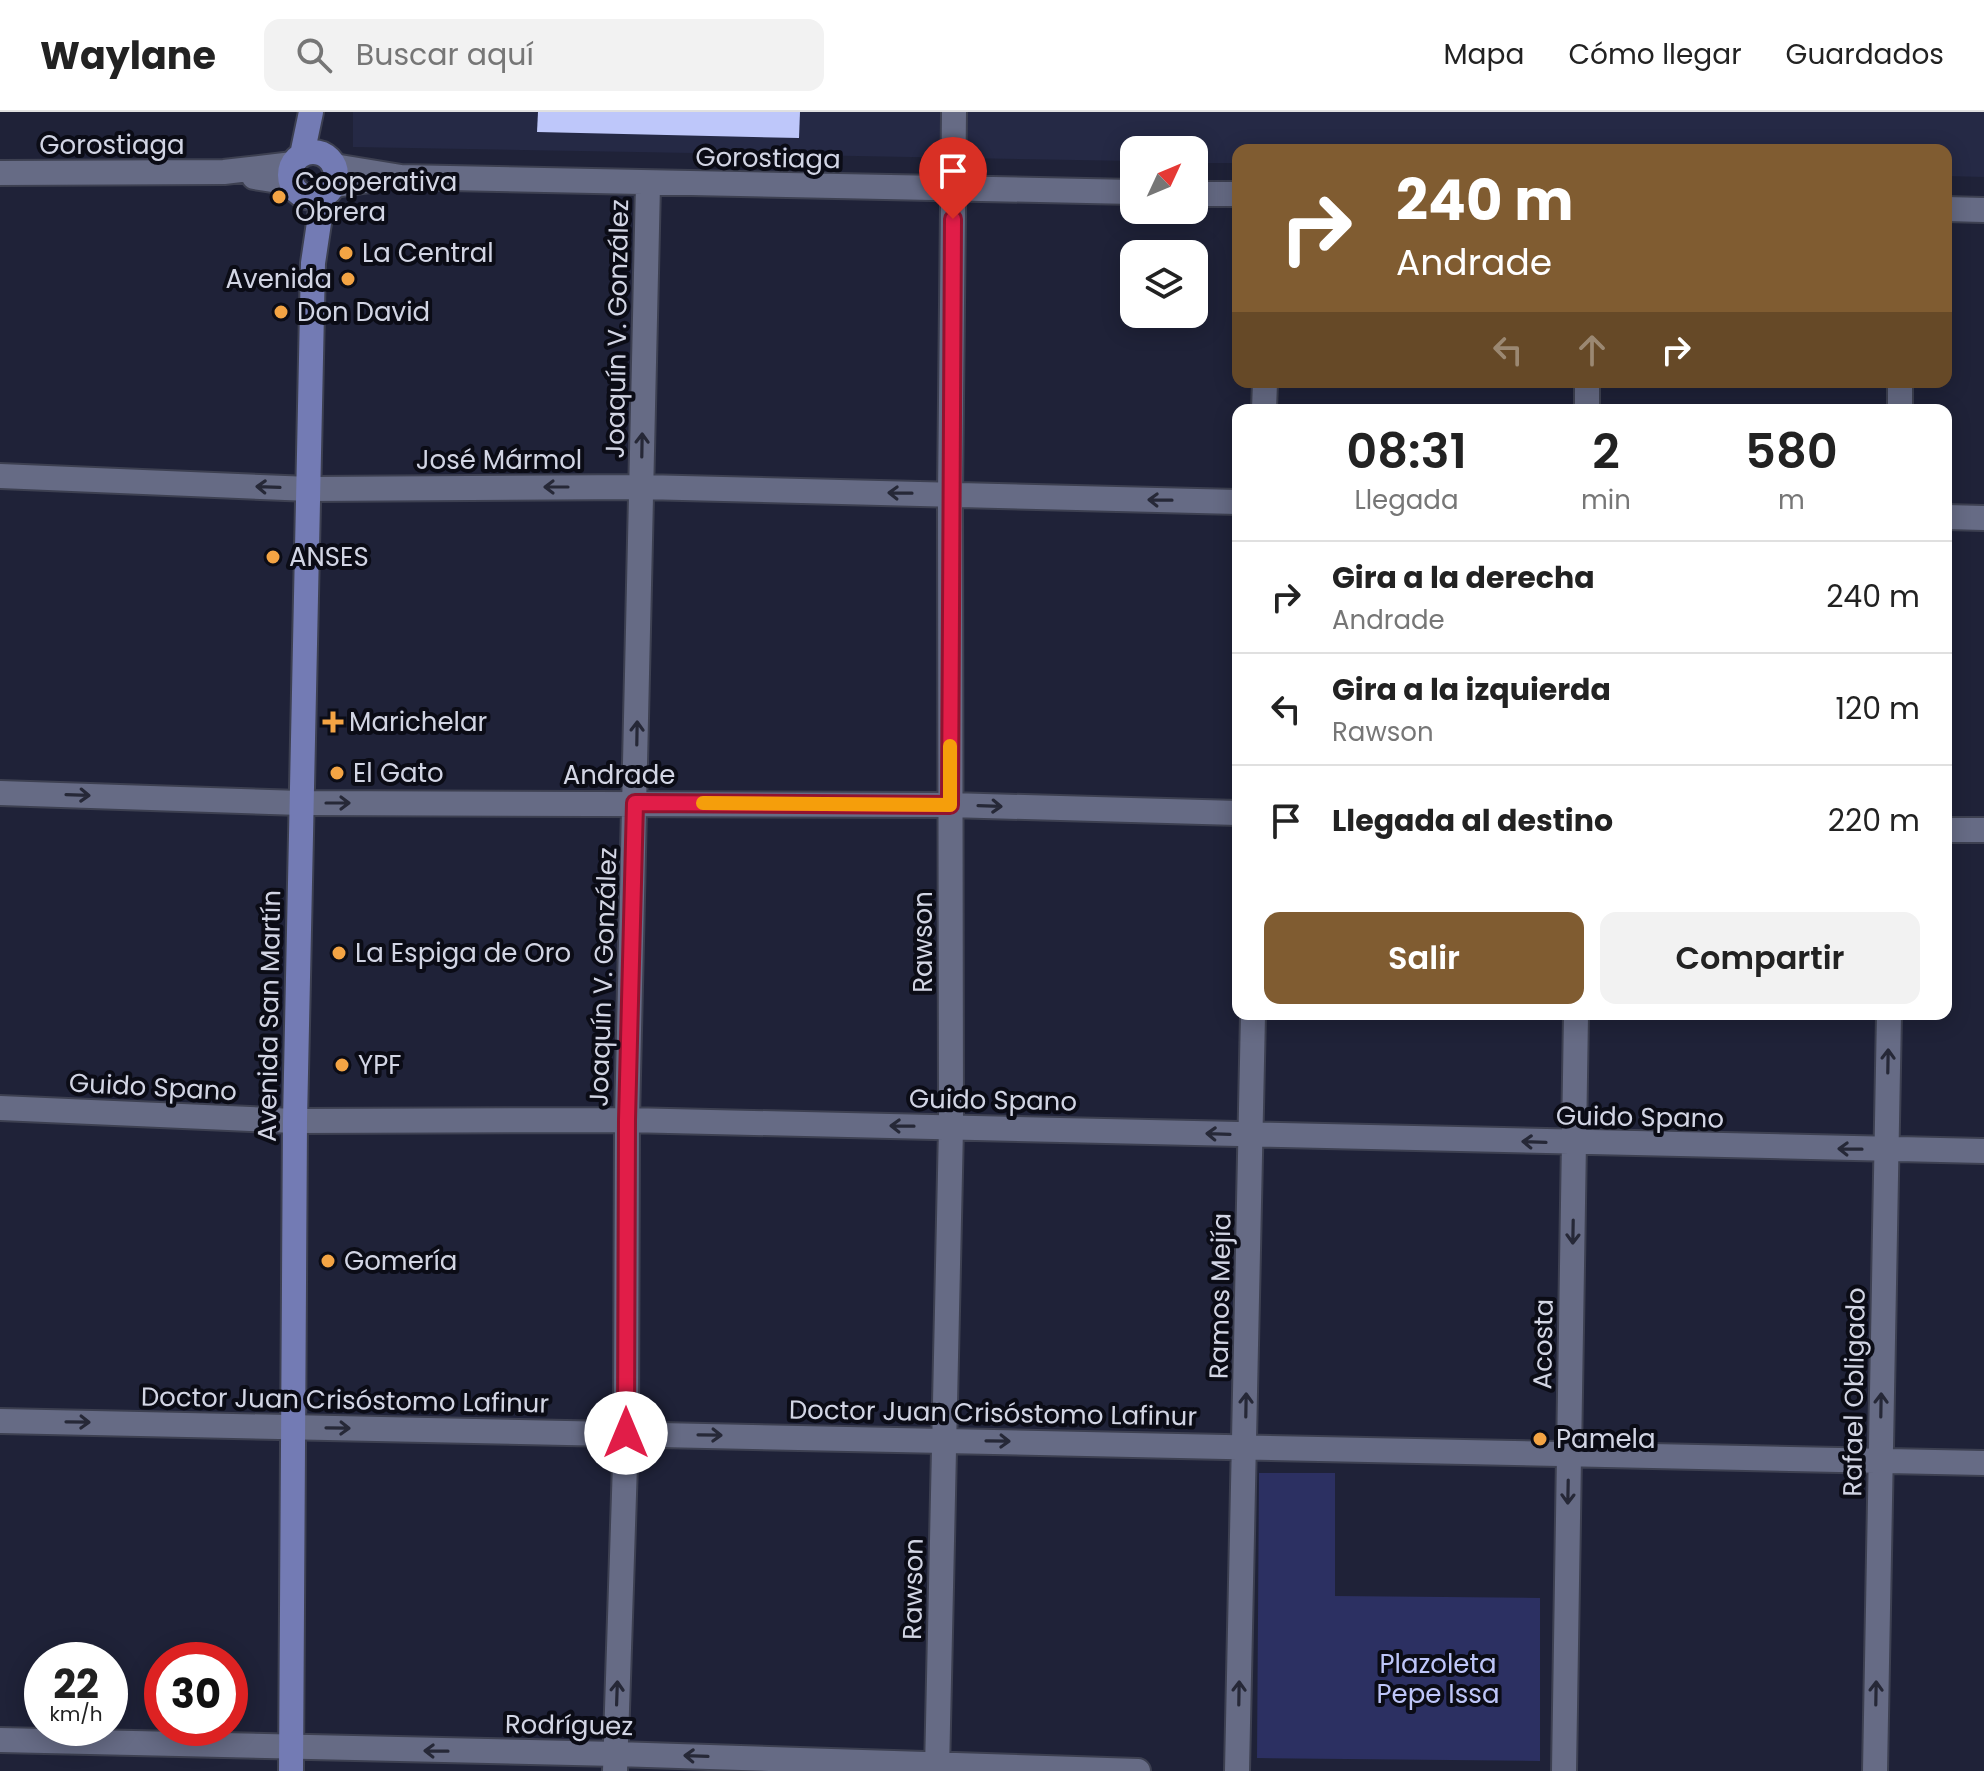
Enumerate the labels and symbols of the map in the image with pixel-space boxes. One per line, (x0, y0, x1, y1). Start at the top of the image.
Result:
street label: Gorostiaga (39, 127, 185, 163)
north arrow (1120, 136, 1208, 224)
pin (919, 137, 987, 219)
street label: Gorostiaga (695, 139, 841, 177)
place label: Cooperativa Obrera (295, 164, 457, 230)
marker: Cooperativa Obrera (270, 188, 288, 206)
street label: Joaquín V. González (597, 199, 637, 459)
place label: La Central (362, 235, 494, 271)
marker: La Central (337, 244, 355, 262)
place label: Avenida (226, 261, 332, 297)
marker: Avenida (339, 270, 357, 288)
place label: Don David (297, 294, 430, 330)
marker: Don David (272, 303, 290, 321)
one-way arrow (635, 432, 650, 459)
street label: José Mármol (416, 442, 582, 478)
one-way arrow (255, 479, 282, 494)
one-way arrow (543, 479, 570, 495)
one-way arrow (887, 486, 914, 501)
one-way arrow (1147, 492, 1174, 508)
place label: ANSES (289, 539, 369, 575)
marker: ANSES (264, 548, 282, 566)
place label: Marichelar (349, 704, 487, 740)
marker: Marichelar (324, 713, 342, 731)
one-way arrow (629, 720, 644, 747)
place label: El Gato (353, 755, 444, 791)
street label: Andrade (563, 757, 675, 793)
marker: El Gato (328, 764, 346, 782)
one-way arrow (64, 788, 91, 803)
one-way arrow (324, 795, 351, 811)
one-way arrow (976, 798, 1003, 814)
street label: Joaquín V. González (580, 847, 626, 1107)
street label: Avenida San Martín (249, 890, 289, 1142)
street label: Rawson (905, 891, 941, 993)
place label: La Espiga de Oro (355, 935, 571, 971)
marker: La Espiga de Oro (330, 944, 348, 962)
place label: YPF (358, 1047, 401, 1083)
one-way arrow (1880, 1048, 1896, 1075)
marker: YPF (333, 1056, 351, 1074)
street label: Guido Spano (68, 1065, 238, 1109)
street label: Guido Spano (909, 1081, 1077, 1119)
street label: Guido Spano (1556, 1098, 1724, 1136)
one-way arrow (889, 1118, 916, 1133)
one-way arrow (1205, 1126, 1232, 1142)
one-way arrow (1521, 1135, 1548, 1150)
one-way arrow (1837, 1141, 1864, 1156)
street label: Ramos Mejía (1201, 1213, 1239, 1379)
one-way arrow (1565, 1218, 1581, 1245)
place label: Gomería (344, 1243, 457, 1279)
marker: Gomería (319, 1252, 337, 1270)
street label: Rafael Obligado (1834, 1287, 1874, 1497)
street label: Acosta (1524, 1298, 1562, 1390)
street label: Doctor Juan Crisóstomo Lafinur (141, 1378, 549, 1422)
position arrow (584, 1391, 668, 1475)
street label: Doctor Juan Crisóstomo Lafinur (789, 1391, 1197, 1435)
one-way arrow (1238, 1392, 1253, 1419)
one-way arrow (1874, 1392, 1889, 1419)
one-way arrow (64, 1415, 91, 1430)
one-way arrow (324, 1421, 351, 1436)
place label: Pamela (1556, 1421, 1656, 1457)
one-way arrow (696, 1427, 723, 1443)
marker: Pamela (1531, 1430, 1549, 1448)
one-way arrow (984, 1434, 1011, 1449)
one-way arrow (1561, 1478, 1576, 1505)
street label: Rawson (894, 1538, 932, 1640)
speed limit sign: 30 (144, 1642, 248, 1746)
park label: Plazoleta Pepe Issa (1377, 1646, 1499, 1712)
one-way arrow (610, 1680, 625, 1707)
one-way arrow (1231, 1680, 1247, 1707)
one-way arrow (1868, 1680, 1884, 1707)
street label: Rodríguez (505, 1706, 633, 1744)
one-way arrow (423, 1743, 450, 1759)
one-way arrow (683, 1748, 710, 1764)

